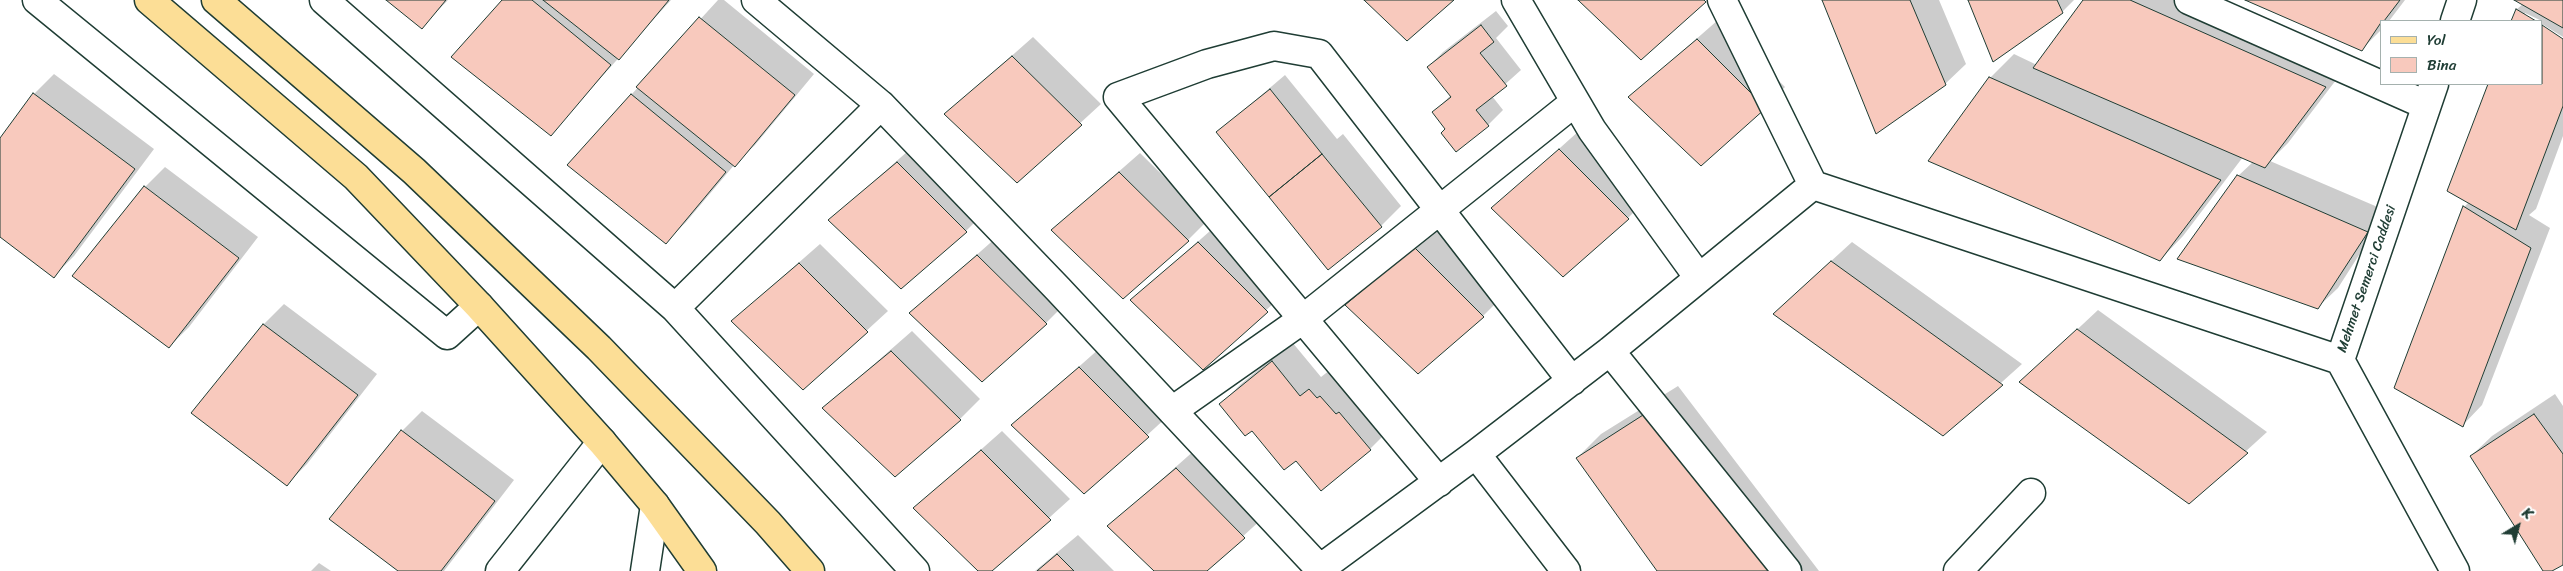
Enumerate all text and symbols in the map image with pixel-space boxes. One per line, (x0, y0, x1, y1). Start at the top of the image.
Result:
legend (2380, 20, 2543, 85)
text: Yol (2427, 27, 2446, 53)
text: Bina (2427, 52, 2456, 78)
street label: Mehmet Semerci Caddesi (2334, 203, 2400, 355)
north arrow (2493, 501, 2543, 551)
text: K (2516, 501, 2538, 526)

